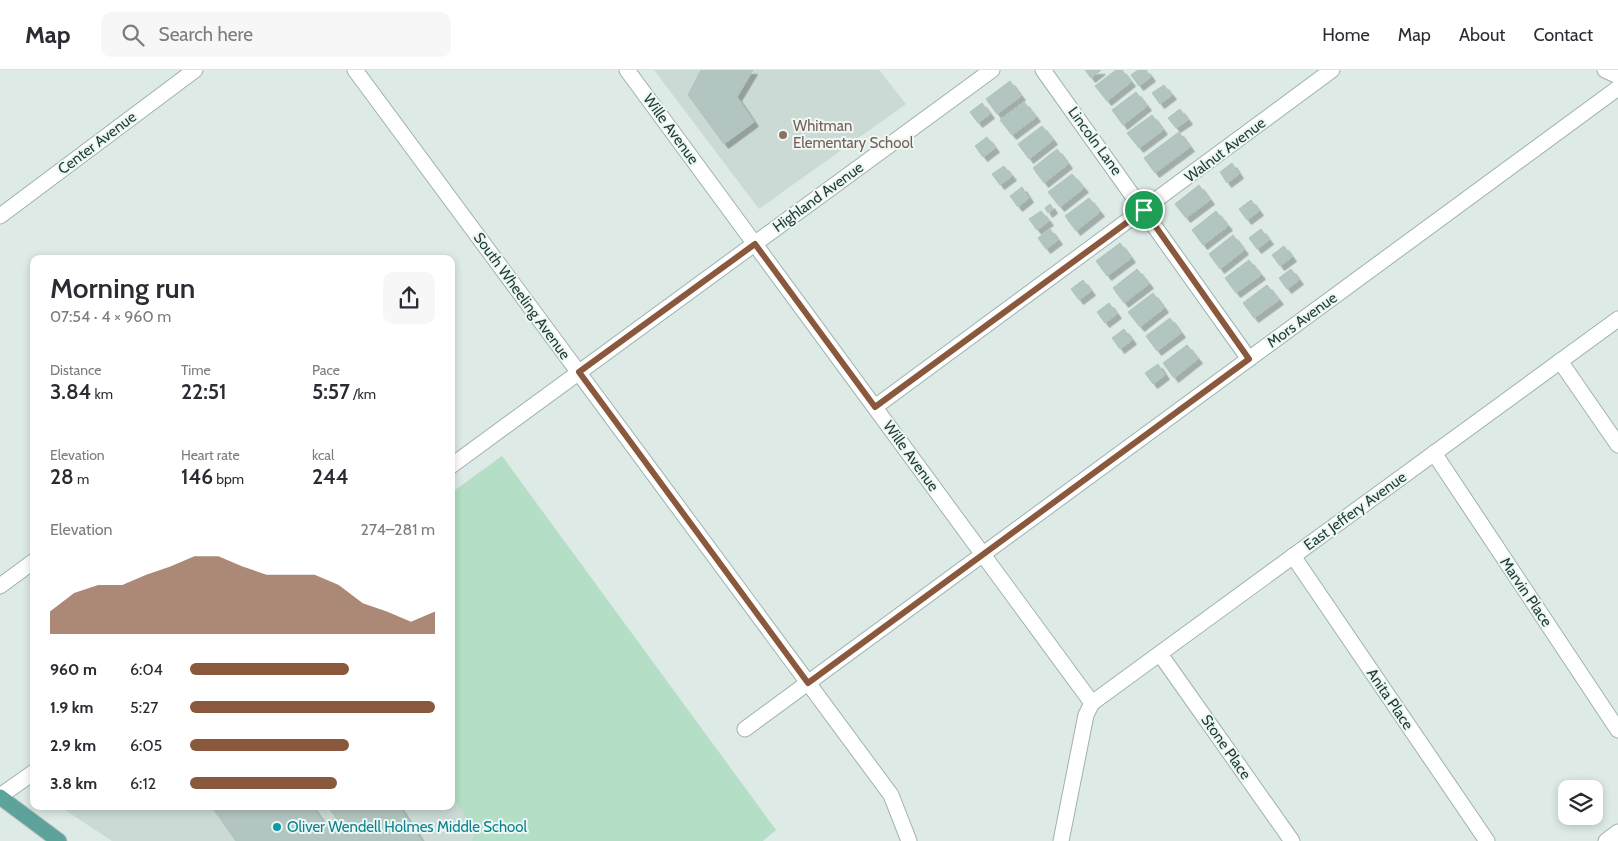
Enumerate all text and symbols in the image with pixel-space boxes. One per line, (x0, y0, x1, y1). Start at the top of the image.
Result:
search box (101, 12, 451, 57)
text: Map (25, 20, 71, 49)
icon: search (119, 21, 147, 49)
text: Search here (159, 23, 253, 46)
text: Home (1322, 24, 1370, 46)
text: Map (1398, 24, 1431, 46)
text: About (1459, 24, 1505, 46)
text: Contact (1533, 24, 1593, 46)
street label: Wille Avenue (639, 90, 703, 168)
street label: Lincoln Lane (1064, 103, 1126, 179)
street label: Center Avenue (54, 108, 140, 178)
street label: Walnut Avenue (1181, 114, 1269, 186)
place label: Whitman Elementary School (793, 117, 914, 152)
marker: Whitman Elementary School (777, 129, 789, 141)
street label: Highland Avenue (769, 158, 867, 236)
pin (1123, 189, 1165, 231)
icon: arrive (1130, 196, 1158, 224)
street label: South Wheeling Avenue (470, 229, 574, 363)
text: Morning run (50, 271, 195, 305)
button: share (383, 272, 435, 324)
street label: Mors Avenue (1263, 288, 1341, 351)
text: 07:54 · 4 × 960 m (50, 307, 171, 326)
text: Distance (50, 361, 102, 379)
text: Time (181, 361, 211, 379)
text: Pace (312, 361, 340, 379)
text: 3.84 (50, 379, 91, 404)
text: 22:51 (181, 379, 226, 404)
text: 5:57 (312, 379, 350, 404)
text: km (91, 385, 113, 403)
text: /km (350, 385, 376, 403)
street label: Wille Avenue (879, 417, 943, 495)
text: Elevation (50, 446, 105, 464)
text: Heart rate (181, 446, 240, 464)
text: kcal (312, 446, 334, 464)
text: 28 (50, 464, 74, 489)
text: 146 (181, 464, 213, 489)
text: 244 (312, 464, 349, 489)
street label: East Jeffery Avenue (1300, 468, 1410, 554)
text: m (74, 470, 89, 488)
text: bpm (213, 470, 244, 488)
text: Elevation (50, 520, 113, 539)
text: 274–281 m (361, 520, 435, 539)
street label: Marvin Place (1496, 554, 1556, 630)
text: 960 m (50, 660, 97, 679)
text: 6:04 (130, 660, 163, 679)
street label: Anita Place (1363, 665, 1417, 733)
text: 1.9 km (50, 698, 93, 717)
text: 5:27 (130, 698, 158, 717)
street label: Stone Place (1197, 711, 1255, 783)
text: 2.9 km (50, 736, 96, 755)
text: 6:05 (130, 736, 162, 755)
text: 3.8 km (50, 774, 97, 793)
text: 6:12 (130, 774, 156, 793)
map controls (1558, 780, 1603, 825)
button: layers (1558, 780, 1603, 825)
place label: Oliver Wendell Holmes Middle School (287, 818, 528, 836)
marker: Oliver Wendell Holmes Middle School (271, 821, 283, 833)

